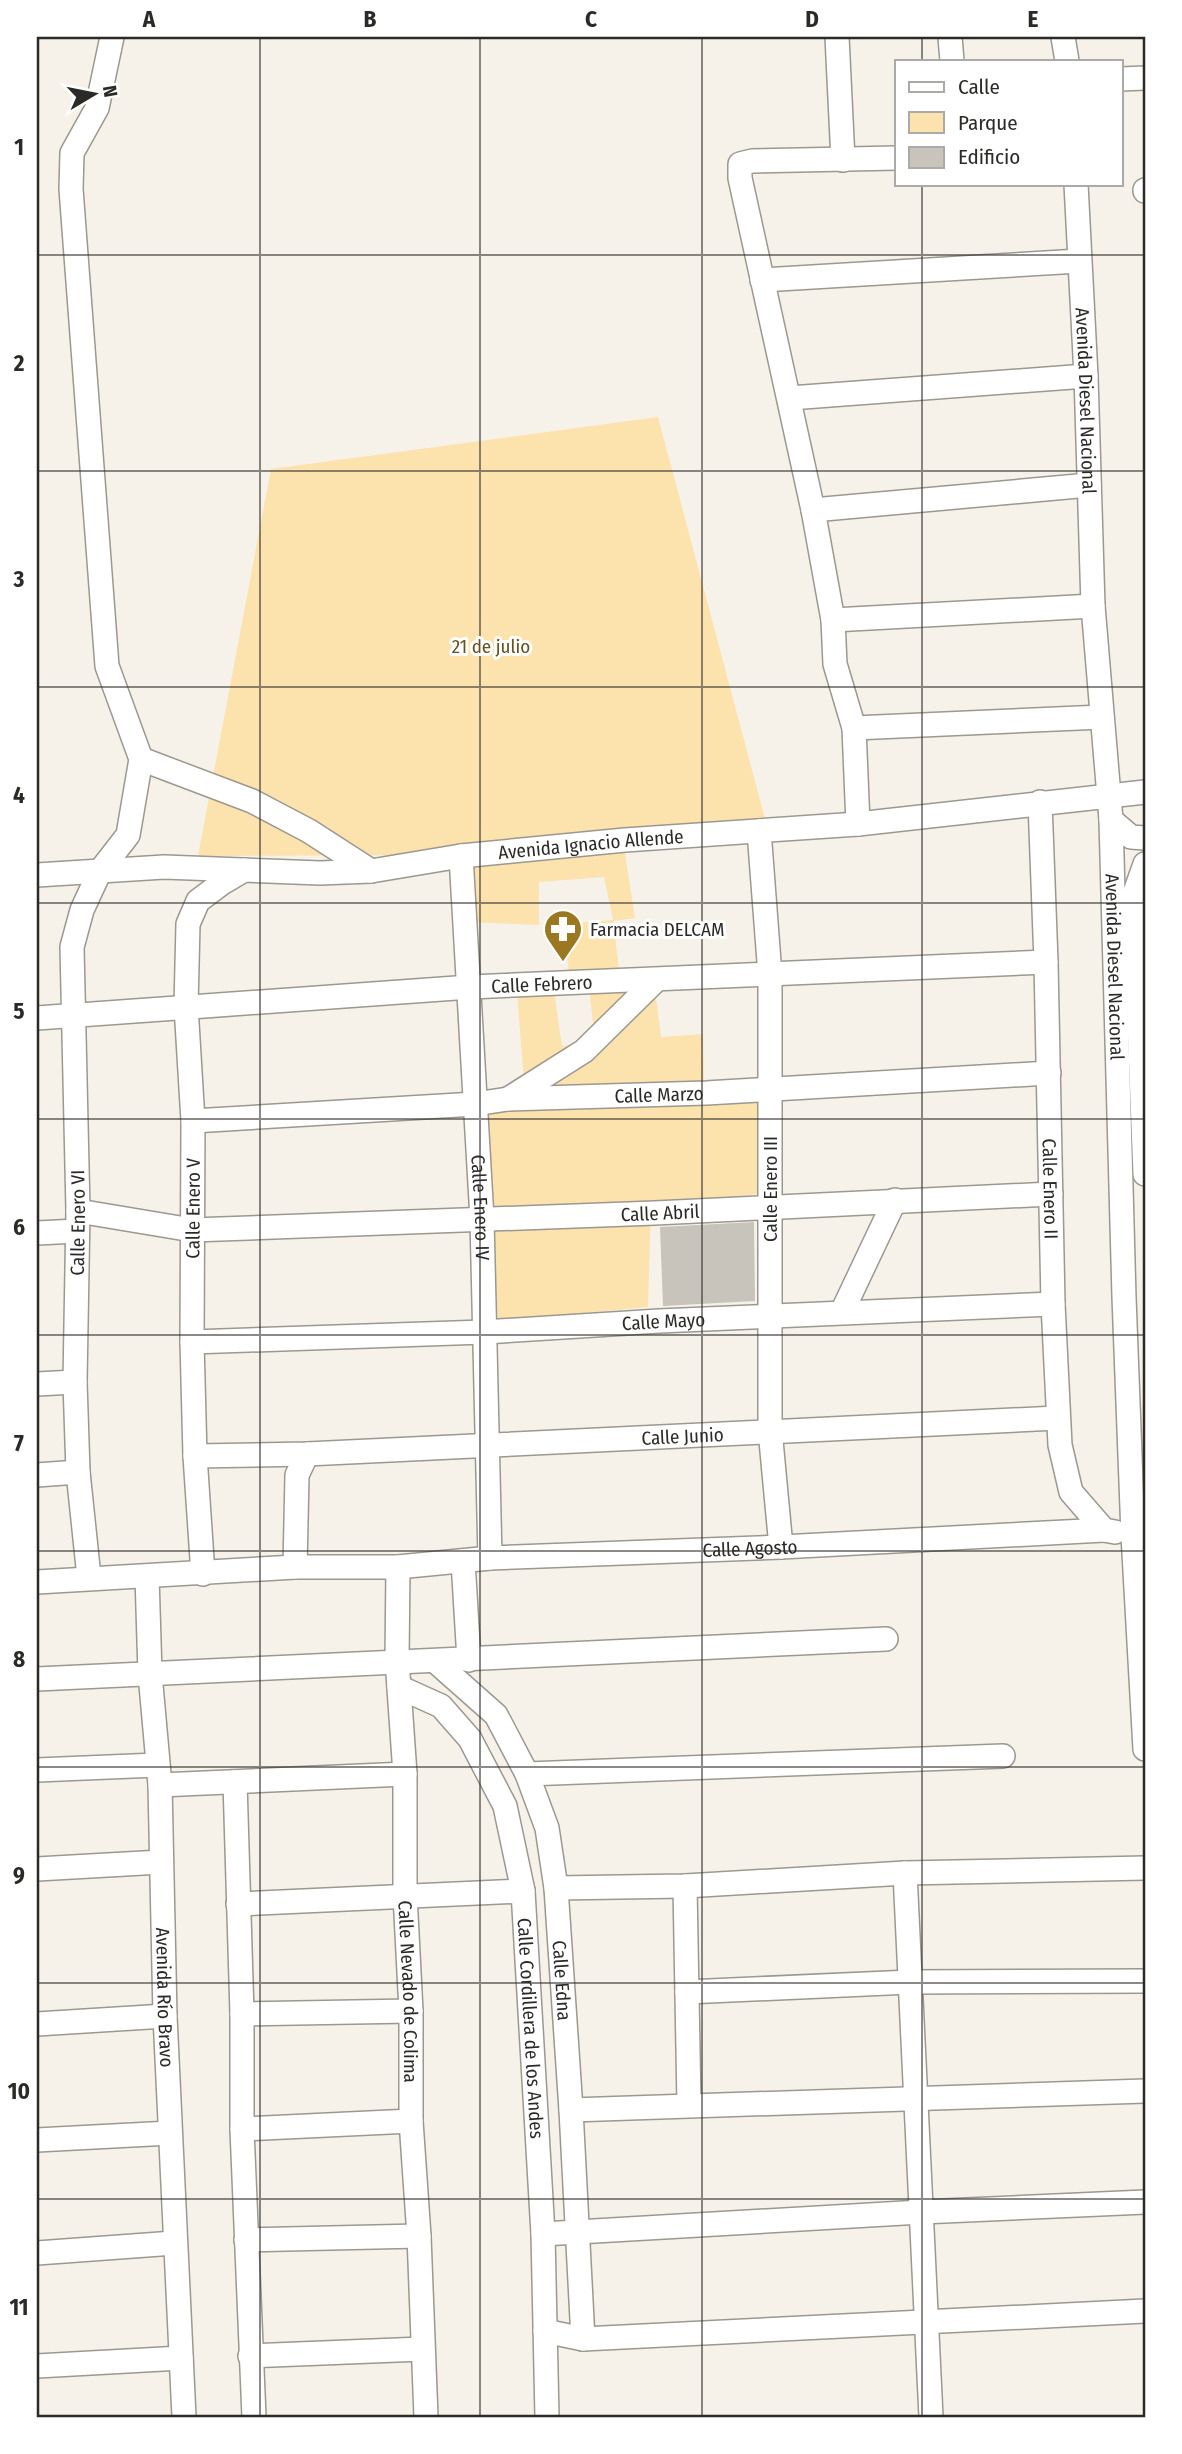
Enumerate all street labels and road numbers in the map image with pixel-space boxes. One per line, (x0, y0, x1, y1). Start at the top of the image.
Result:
street label: Avenida Diesel Nacional (1071, 307, 1101, 494)
street label: Avenida Ignacio Allende (497, 825, 684, 864)
street label: Avenida Diesel Nacional (1101, 873, 1129, 1060)
street label: Calle Febrero (491, 970, 593, 998)
street label: Calle Marzo (614, 1082, 704, 1107)
street label: Calle Enero III (759, 1136, 782, 1242)
street label: Calle Enero II (1038, 1138, 1063, 1240)
street label: Calle Enero IV (467, 1154, 494, 1261)
street label: Calle Enero V (181, 1158, 204, 1259)
street label: Calle Enero VI (65, 1170, 90, 1276)
street label: Calle Abril (620, 1199, 700, 1226)
street label: Calle Mayo (621, 1308, 706, 1335)
street label: Calle Junio (641, 1423, 724, 1449)
street label: Calle Agosto (702, 1535, 798, 1561)
street label: Calle Nevado de Colima (394, 1900, 423, 2083)
street label: Calle Cordillera de los Andes (513, 1917, 549, 2139)
street label: Avenida Río Bravo (152, 1927, 179, 2068)
street label: Calle Edna (548, 1940, 576, 2021)

